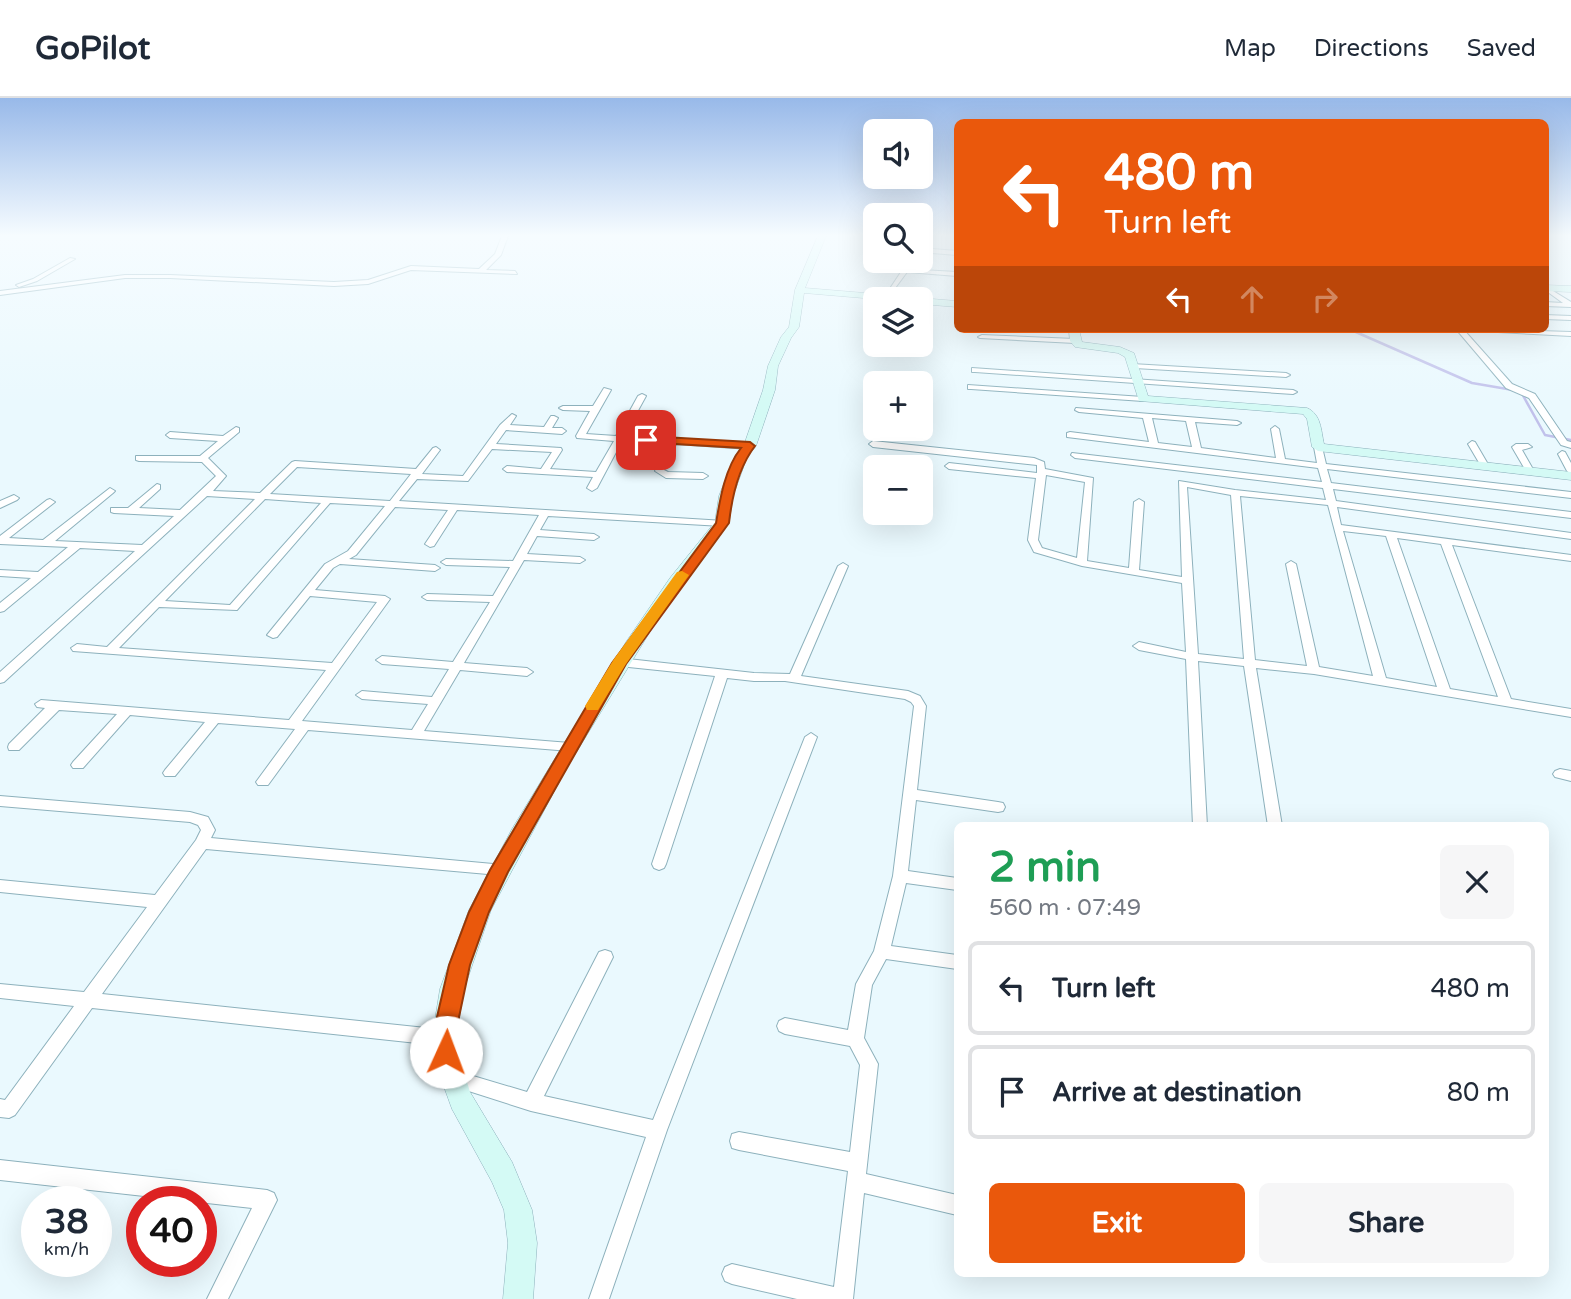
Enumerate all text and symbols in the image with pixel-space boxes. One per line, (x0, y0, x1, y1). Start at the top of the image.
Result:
text: GoPilot (35, 29, 150, 68)
text: Map (1224, 34, 1276, 63)
text: Directions (1314, 34, 1429, 63)
text: Saved (1467, 34, 1536, 63)
map controls (863, 119, 933, 525)
button: sound (863, 119, 933, 189)
text: 480 m (1104, 144, 1254, 203)
icon: left (989, 147, 1080, 238)
button: search (863, 203, 933, 273)
text: Turn left (1104, 204, 1231, 242)
icon: left (1160, 280, 1198, 318)
icon: ahead (1233, 280, 1271, 318)
icon: right (1306, 280, 1344, 318)
button: layers (863, 287, 933, 357)
button: + (863, 371, 933, 441)
pin (616, 410, 676, 470)
icon: arrive (627, 421, 665, 459)
button: − (863, 455, 933, 525)
text: 2 min (989, 842, 1101, 893)
button: close (1440, 845, 1514, 919)
text: 560 m · 07:49 (989, 894, 1141, 922)
icon: left (993, 969, 1031, 1007)
text: Turn left (1052, 973, 1155, 1004)
text: 480 m (1430, 973, 1510, 1004)
position arrow (409, 1015, 483, 1089)
icon: arrive (993, 1073, 1031, 1111)
text: Arrive at destination (1052, 1077, 1302, 1108)
text: 80 m (1447, 1077, 1510, 1108)
button: Exit (989, 1183, 1245, 1263)
button: Share (1259, 1183, 1514, 1263)
speed limit sign: 40 (126, 1186, 217, 1277)
text: 38 (45, 1201, 88, 1243)
text: km/h (44, 1238, 89, 1260)

